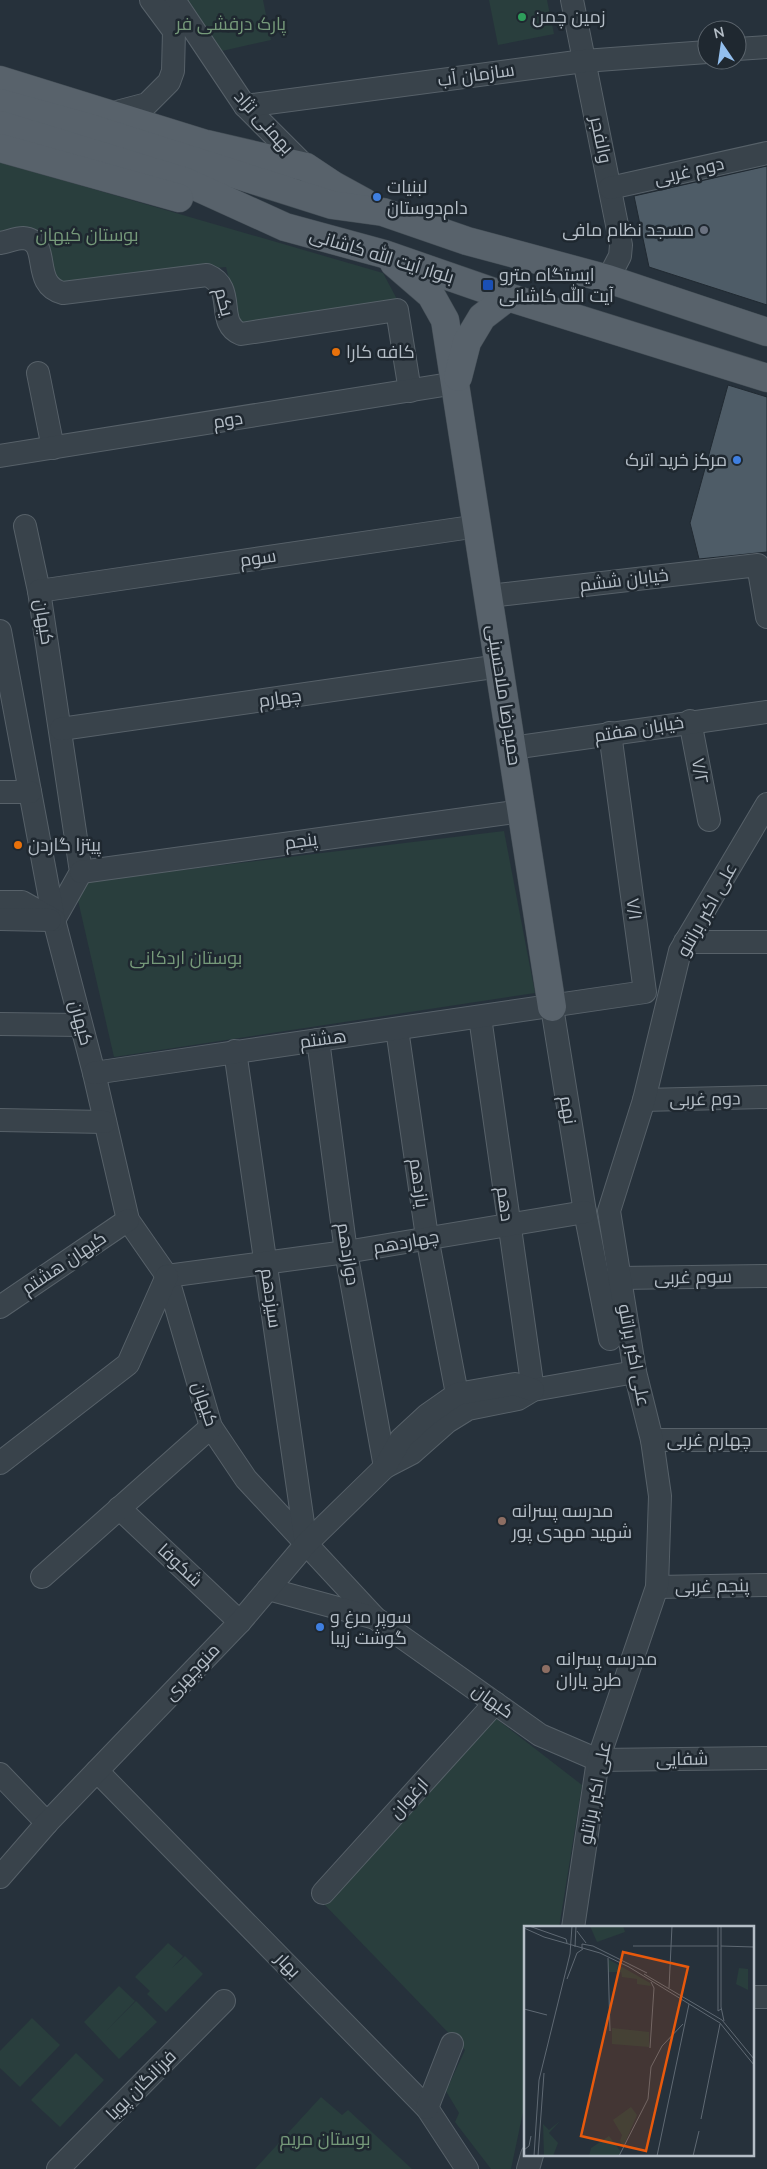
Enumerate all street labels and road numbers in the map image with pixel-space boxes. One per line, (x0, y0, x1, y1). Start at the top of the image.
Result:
street label: سازمان آب (436, 58, 516, 92)
street label: بهمنی نژاد (229, 85, 299, 159)
street label: والفجر (584, 113, 618, 166)
street label: دوم غربی (652, 151, 726, 191)
street label: بلوار آیت الله کاشانی (307, 223, 457, 289)
street label: یکم (209, 285, 239, 319)
street label: دوم (211, 406, 245, 434)
street label: سوم (238, 544, 278, 572)
street label: خیابان ششم (578, 563, 670, 597)
street label: کیهان (29, 598, 59, 646)
street label: حمیدرضا ملاحسینی (481, 623, 527, 767)
street label: چهارم (257, 683, 303, 713)
street label: خیابان هفتم (593, 710, 685, 748)
street label: ۷/۲ (686, 756, 714, 786)
street label: پنجم (283, 827, 319, 855)
street label: علی اکبر براتلو (671, 859, 743, 961)
street label: ۷/۱ (621, 896, 647, 922)
street label: کیهان (63, 998, 99, 1048)
street label: هشتم (298, 1024, 348, 1054)
street label: دوم غربی (669, 1086, 741, 1112)
street label: نهم (554, 1094, 582, 1126)
street label: یازدهم (404, 1157, 434, 1209)
street label: دهم (491, 1185, 519, 1223)
street label: دوازدهم (331, 1221, 365, 1287)
street label: چهاردهم (371, 1224, 441, 1260)
street label: کیهان هشتم (17, 1226, 111, 1300)
street label: سوم غربی (654, 1264, 732, 1290)
street label: سیزدهم (255, 1266, 287, 1330)
street label: علی اکبر براتلو (612, 1302, 656, 1408)
street label: کیهان (186, 1378, 224, 1430)
street label: چهارم غربی (667, 1428, 751, 1452)
street label: شکوفا (152, 1538, 208, 1592)
street label: پنجم غربی (675, 1573, 750, 1599)
street label: منوچهری (159, 1638, 225, 1706)
street label: کیهان (467, 1678, 519, 1724)
street label: علی اکبر براتلو (573, 1740, 617, 1846)
street label: شفایی (656, 1747, 708, 1771)
street label: ارغوان (384, 1772, 434, 1824)
street label: بهار (269, 1946, 306, 1983)
street label: فرزانگان پویا (100, 2044, 182, 2126)

